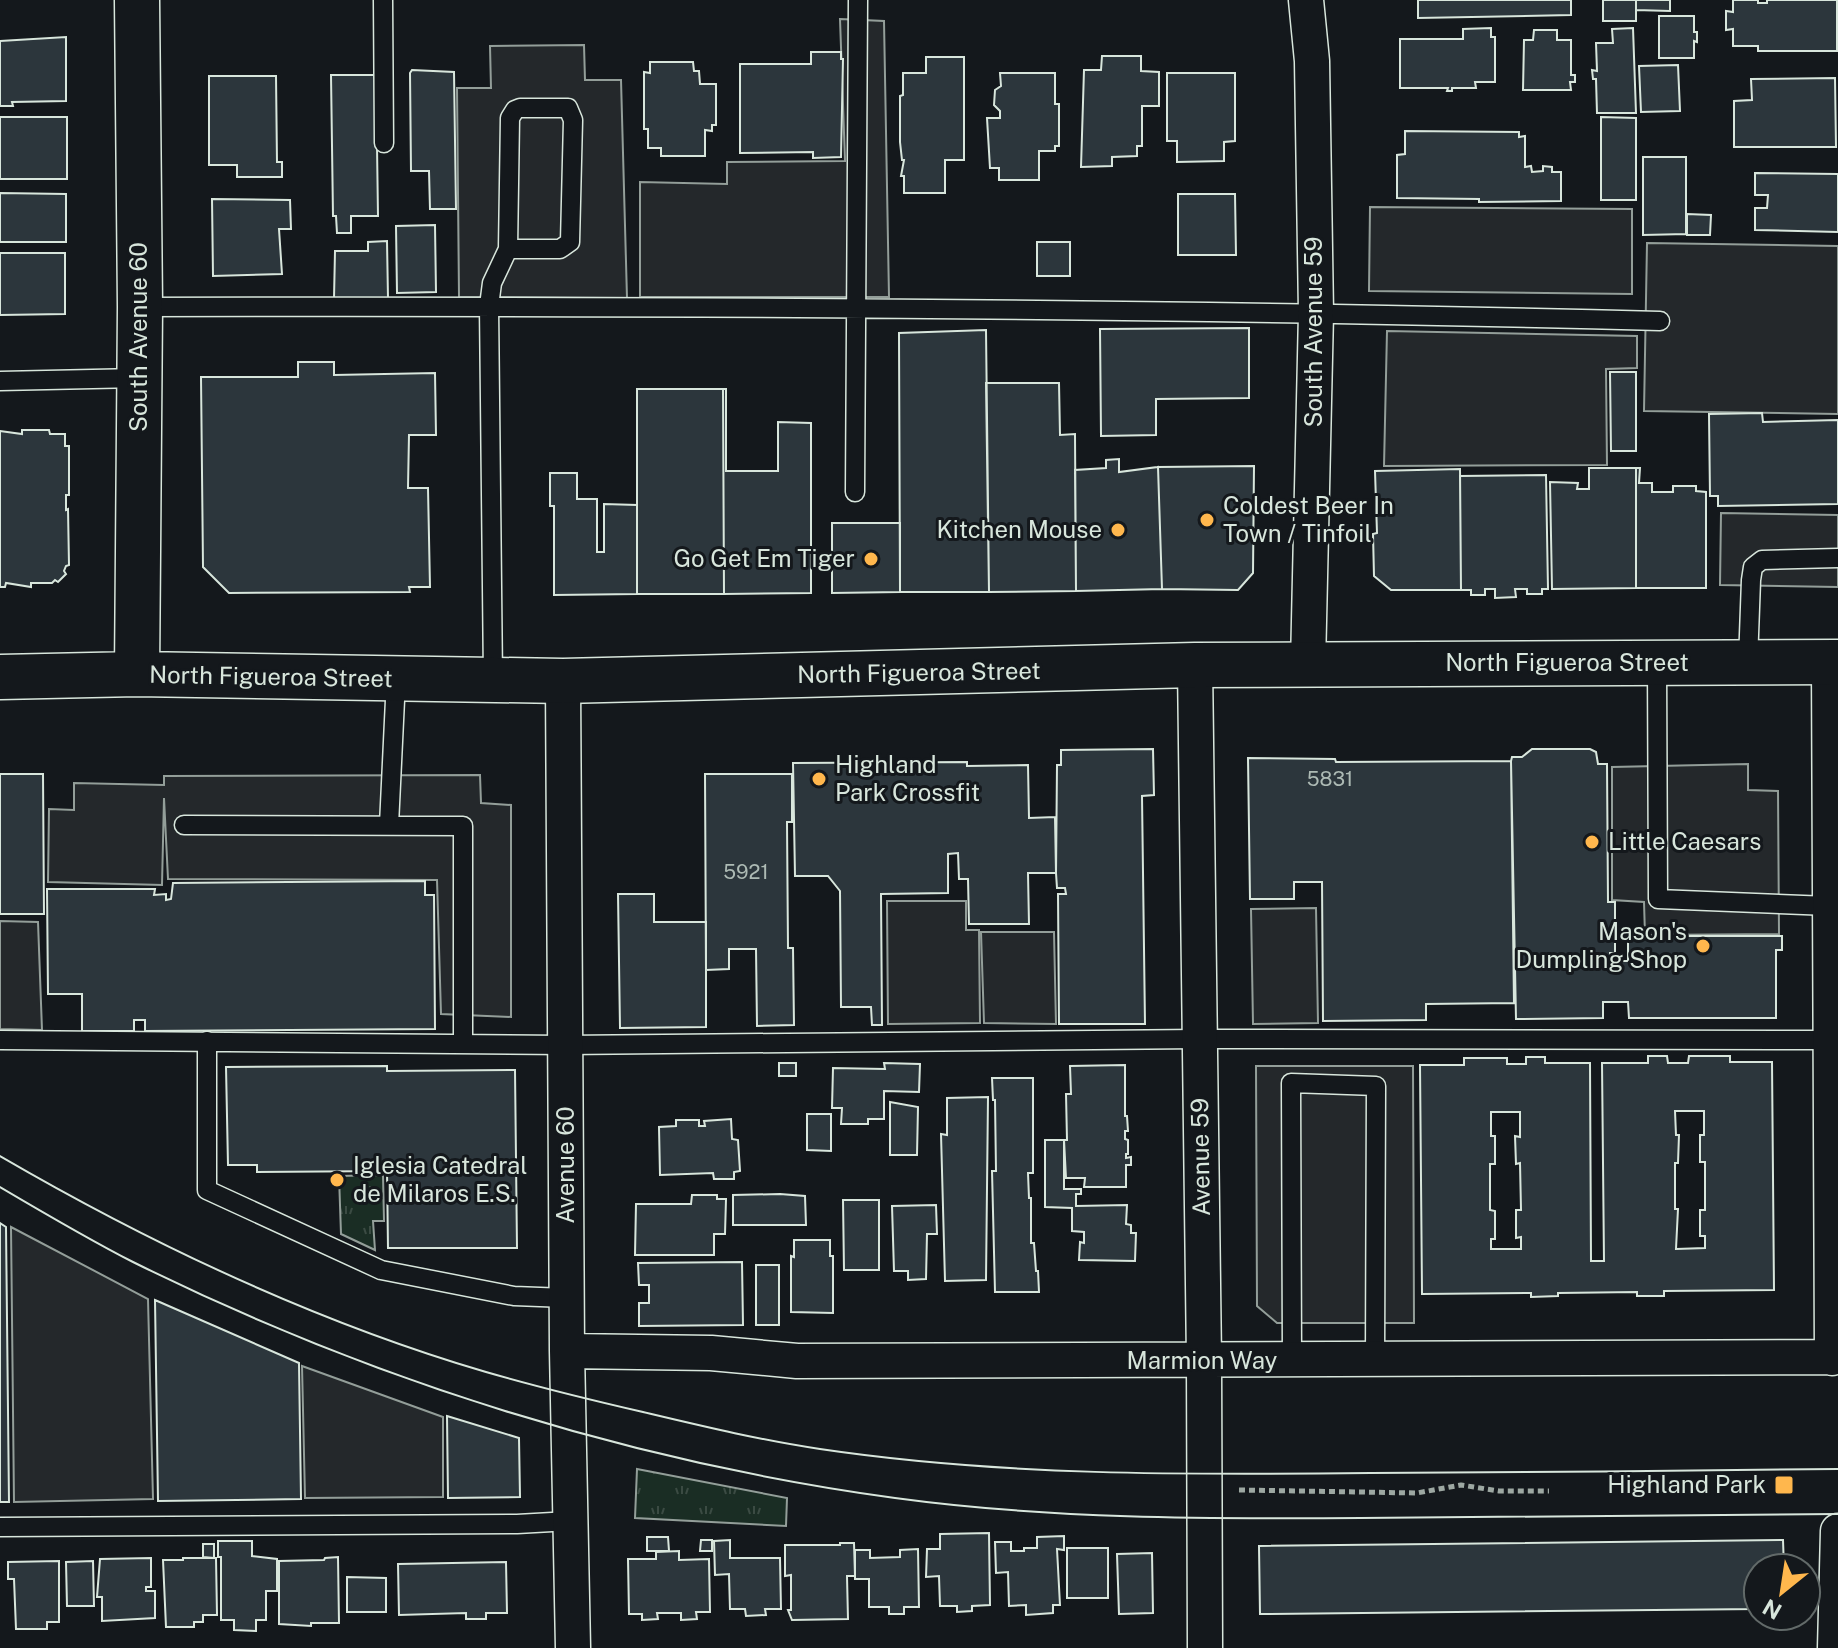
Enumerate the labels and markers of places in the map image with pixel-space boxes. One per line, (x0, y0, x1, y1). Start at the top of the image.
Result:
place label: Coldest Beer In Town / Tinfoil (1223, 491, 1394, 547)
marker: Coldest Beer In Town / Tinfoil (1198, 511, 1216, 529)
place label: Kitchen Mouse (936, 515, 1102, 543)
marker: Kitchen Mouse (1109, 521, 1127, 539)
place label: Go Get Em Tiger (674, 544, 855, 572)
marker: Go Get Em Tiger (862, 550, 880, 568)
place label: Highland Park Crossfit (835, 750, 980, 806)
marker: Highland Park Crossfit (810, 770, 828, 788)
place label: Little Caesars (1608, 827, 1761, 855)
marker: Little Caesars (1583, 833, 1601, 851)
place label: Mason's Dumpling Shop (1516, 917, 1687, 973)
marker: Mason's Dumpling Shop (1694, 937, 1712, 955)
place label: Iglesia Catedral de Milaros E.S. (353, 1151, 528, 1207)
marker: Iglesia Catedral de Milaros E.S. (328, 1171, 346, 1189)
place label: Highland Park (1607, 1470, 1766, 1498)
marker: Highland Park (1773, 1474, 1795, 1496)

